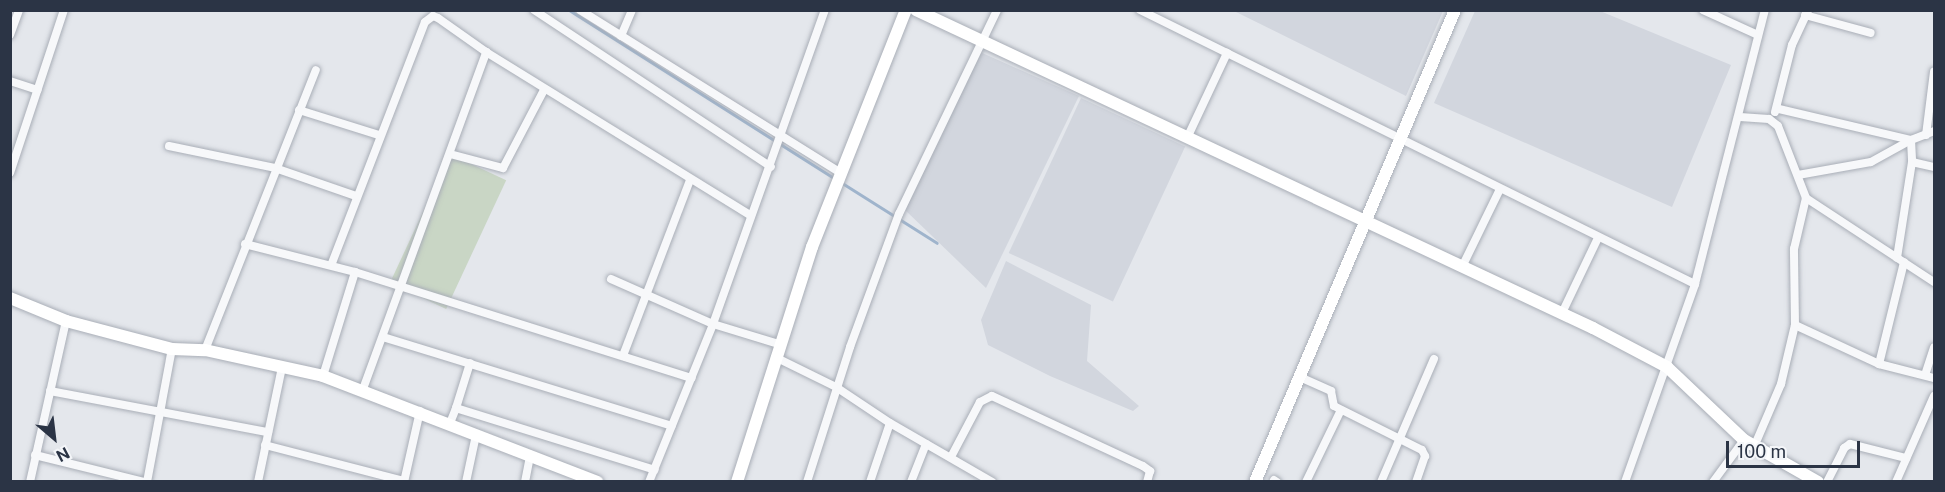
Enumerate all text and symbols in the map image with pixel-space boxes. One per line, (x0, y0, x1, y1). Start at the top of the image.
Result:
north arrow (24, 408, 84, 468)
scale bar (1729, 429, 1862, 467)
text: 100 m (1737, 441, 1786, 462)
text: N (53, 443, 73, 466)

